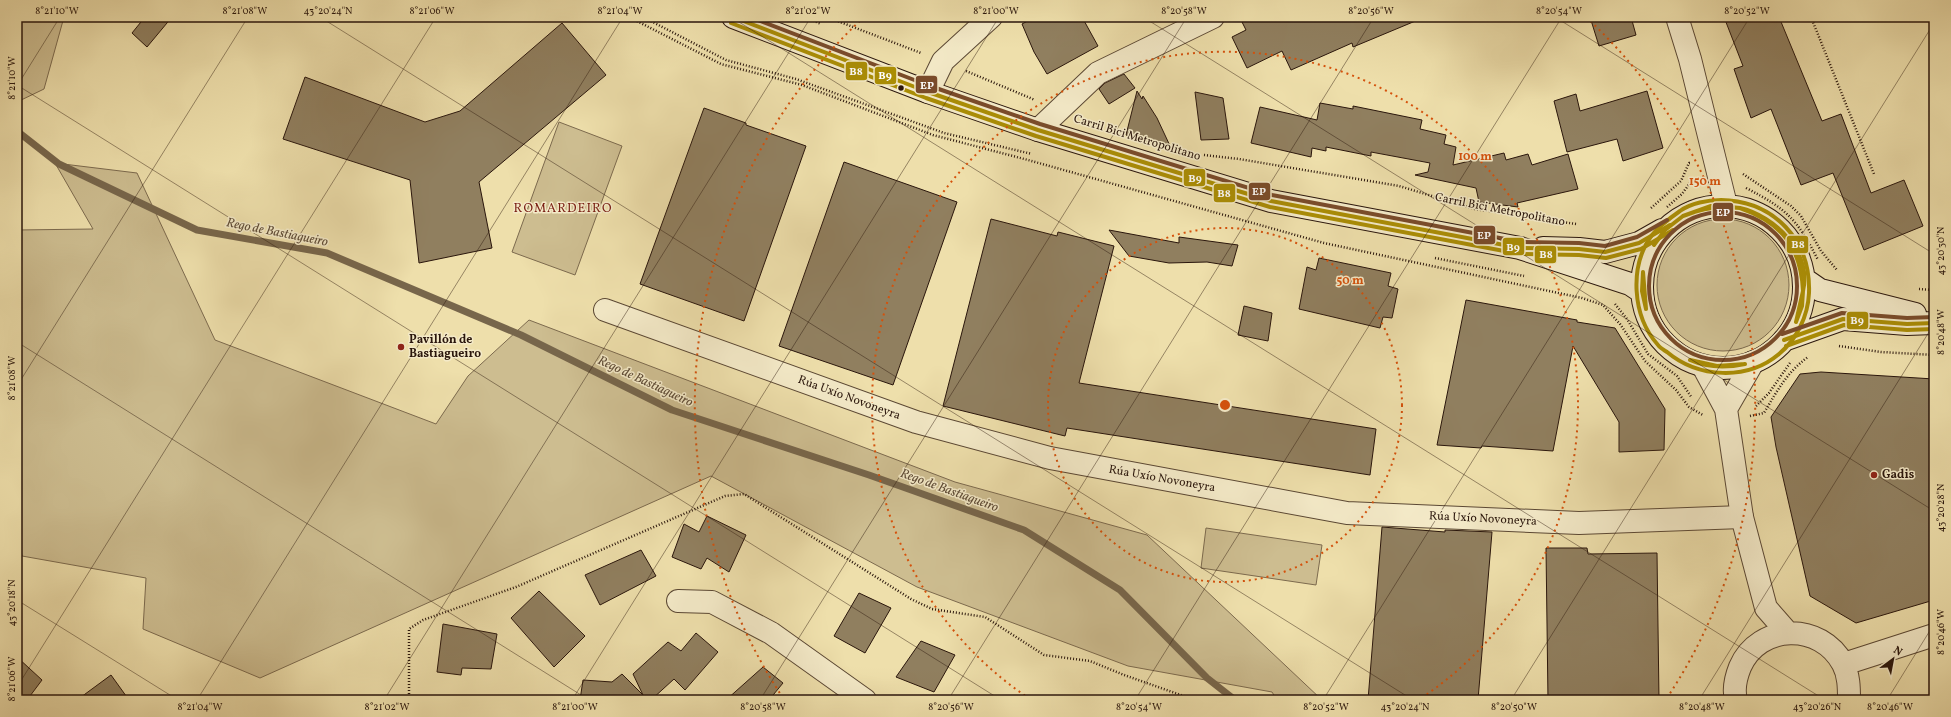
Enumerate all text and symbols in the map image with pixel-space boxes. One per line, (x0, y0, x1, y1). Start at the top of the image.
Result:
text: 8°21'10"W (35, 4, 79, 18)
text: 8°21'08"W (223, 4, 267, 18)
text: 43°20'24"N (304, 4, 353, 18)
text: 8°21'06"W (410, 4, 454, 18)
text: 8°21'04"W (597, 4, 643, 18)
text: 8°21'02"W (786, 4, 830, 18)
text: 8°21'00"W (973, 4, 1019, 18)
text: 8°20'58"W (1161, 4, 1207, 18)
text: 8°20'56"W (1348, 4, 1394, 18)
text: 8°20'54"W (1536, 4, 1582, 18)
text: 8°20'52"W (1724, 4, 1770, 18)
text: 8°21'10"W (5, 56, 19, 100)
line badge: B8 (845, 61, 868, 81)
text: B8 (849, 65, 863, 80)
line badge: B9 (874, 66, 897, 85)
text: B9 (878, 69, 892, 84)
line badge: EP (915, 75, 938, 94)
text: EP (920, 79, 934, 94)
unlabelled marker (896, 83, 906, 93)
street label: Carril Bici Metropolitano (1071, 111, 1203, 165)
text: 100 m (1458, 149, 1492, 165)
line badge: B9 (1183, 168, 1206, 187)
text: B9 (1188, 172, 1202, 187)
text: 150 m (1689, 174, 1721, 190)
line badge: EP (1248, 182, 1271, 201)
line badge: B8 (1213, 183, 1236, 203)
text: EP (1252, 185, 1266, 200)
text: B8 (1217, 187, 1231, 202)
street label: Carril Bici Metropolitano (1434, 190, 1566, 230)
district label: ROMARDEIRO (514, 200, 612, 218)
line badge: EP (1712, 202, 1734, 222)
text: EP (1716, 206, 1730, 221)
water label: Rego de Bastiagueiro (225, 214, 329, 252)
line badge: EP (1473, 225, 1496, 245)
text: 43°20'30"N (1934, 226, 1948, 276)
text: EP (1477, 229, 1491, 244)
line badge: B8 (1786, 235, 1809, 254)
line badge: B9 (1502, 237, 1525, 256)
text: B8 (1791, 238, 1805, 253)
text: B9 (1506, 241, 1520, 256)
line badge: B8 (1534, 245, 1557, 264)
text: B8 (1539, 248, 1553, 263)
text: 50 m (1336, 273, 1364, 289)
text: 8°20'48"W (1934, 309, 1948, 355)
line badge: B9 (1846, 311, 1869, 330)
text: B9 (1850, 314, 1864, 329)
place label: Pavillón de Bastiagueiro (409, 332, 481, 362)
marker: Pavillón de Bastiagueiro (396, 342, 406, 352)
water label: Rego de Bastiagueiro (594, 352, 696, 412)
text: 8°21'08"W (5, 356, 19, 400)
street label: Rúa Uxío Novoneyra (795, 372, 903, 424)
centre of rings (1218, 398, 1232, 412)
street label: Rúa Uxío Novoneyra (1107, 462, 1217, 496)
water label: Rego de Bastiagueiro (897, 465, 1001, 517)
place label: Gadis (1882, 467, 1915, 483)
marker: Gadis (1869, 470, 1879, 480)
text: 43°20'28"N (1934, 483, 1948, 532)
street label: Rúa Uxío Novoneyra (1429, 508, 1537, 530)
text: 43°20'18"N (5, 579, 19, 627)
text: 8°20'46"W (1934, 609, 1948, 655)
north arrow (1873, 639, 1913, 679)
text: N (1890, 643, 1905, 660)
text: 8°21'06"W (5, 657, 19, 701)
text: 8°21'04"W (177, 700, 223, 714)
text: 8°21'02"W (365, 700, 409, 714)
text: 8°21'00"W (552, 700, 598, 714)
text: 8°20'58"W (740, 700, 786, 714)
text: 8°20'56"W (928, 700, 974, 714)
text: 8°20'54"W (1116, 700, 1162, 714)
text: 8°20'52"W (1303, 700, 1349, 714)
text: 43°20'24"N (1381, 700, 1430, 714)
text: 8°20'50"W (1491, 700, 1537, 714)
text: 8°20'48"W (1679, 700, 1725, 714)
text: 43°20'26"N (1793, 700, 1842, 714)
text: 8°20'46"W (1867, 700, 1913, 714)

